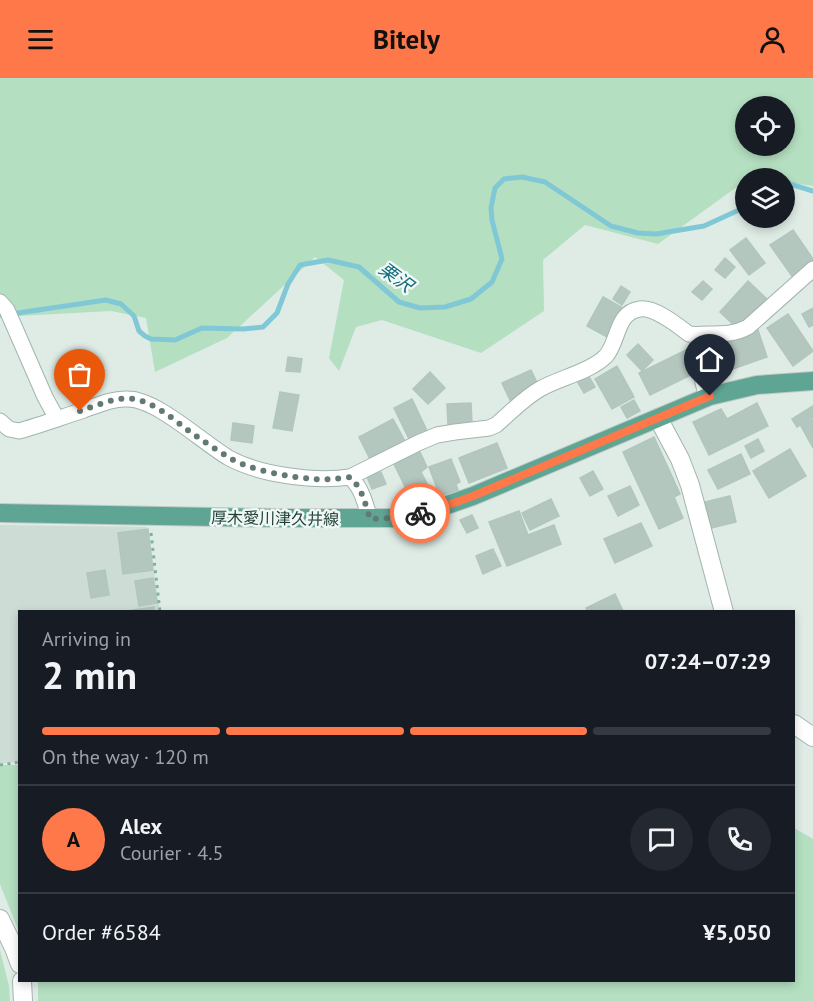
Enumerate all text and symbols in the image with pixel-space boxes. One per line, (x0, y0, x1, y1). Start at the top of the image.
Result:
text: Bitely (373, 22, 440, 56)
icon: menu (24, 23, 57, 56)
icon: person (756, 23, 789, 56)
map controls (735, 96, 795, 228)
button: locate (735, 96, 795, 156)
button: layers (735, 168, 795, 228)
water label: 栗沢 (375, 257, 419, 298)
pin (684, 334, 735, 396)
icon: home (693, 343, 726, 376)
pin (54, 349, 105, 411)
icon: bag (63, 358, 96, 391)
courier (390, 483, 450, 543)
icon: bike (404, 497, 437, 530)
street label: 厚木愛川津久井線 (211, 507, 339, 529)
text: Arriving in (42, 626, 131, 652)
text: 07:24–07:29 (645, 647, 771, 675)
text: 2 min (42, 649, 137, 700)
text: On the way · 120 m (42, 744, 209, 770)
button: chat (630, 808, 693, 871)
button: phone (708, 808, 771, 871)
text: Alex (120, 812, 162, 840)
text: A (67, 825, 80, 853)
text: Courier · 4.5 (120, 840, 223, 866)
text: Order #6584 (42, 918, 161, 946)
text: ¥5,050 (703, 918, 771, 946)

